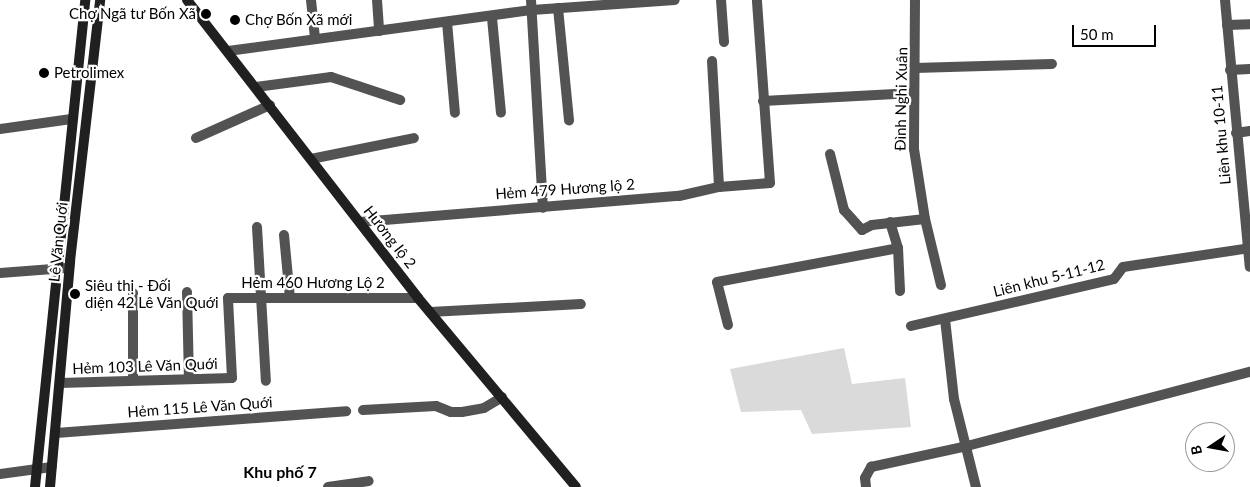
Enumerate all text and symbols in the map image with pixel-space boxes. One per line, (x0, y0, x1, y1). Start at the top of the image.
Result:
place label: Chợ Ngã tư Bốn Xã (68, 5, 196, 23)
marker: Chợ Ngã tư Bốn Xã (200, 8, 212, 20)
place label: Chợ Bốn Xã mới (245, 11, 353, 29)
marker: Chợ Bốn Xã mới (229, 14, 241, 26)
scale bar (1075, 15, 1159, 47)
text: 50 m (1080, 25, 1114, 43)
street label: Đình Nghi Xuân (891, 47, 911, 151)
place label: Petrolimex (54, 64, 124, 82)
marker: Petrolimex (38, 67, 50, 79)
street label: Liên khu 10-11 (1208, 84, 1234, 186)
street label: Hẻm 479 Hương lộ 2 (495, 175, 635, 203)
street label: Lê Văn Quới (45, 201, 71, 283)
street label: Hương lộ 2 (360, 202, 420, 272)
street label: Liên khu 5-11-12 (991, 255, 1107, 301)
street label: Hẻm 460 Hương Lộ 2 (241, 274, 385, 292)
place label: Siêu thị - Đối diện 42 Lê Văn Quới (85, 276, 219, 311)
marker: Siêu thị - Đối diện 42 Lê Văn Quới (69, 288, 81, 300)
street label: Hẻm 103 Lê Văn Quới (72, 354, 218, 378)
street label: Hẻm 115 Lê Văn Quới (127, 393, 273, 421)
north arrow (1185, 422, 1235, 472)
text: B (1187, 444, 1205, 456)
district label: Khu phố 7 (243, 462, 317, 482)

